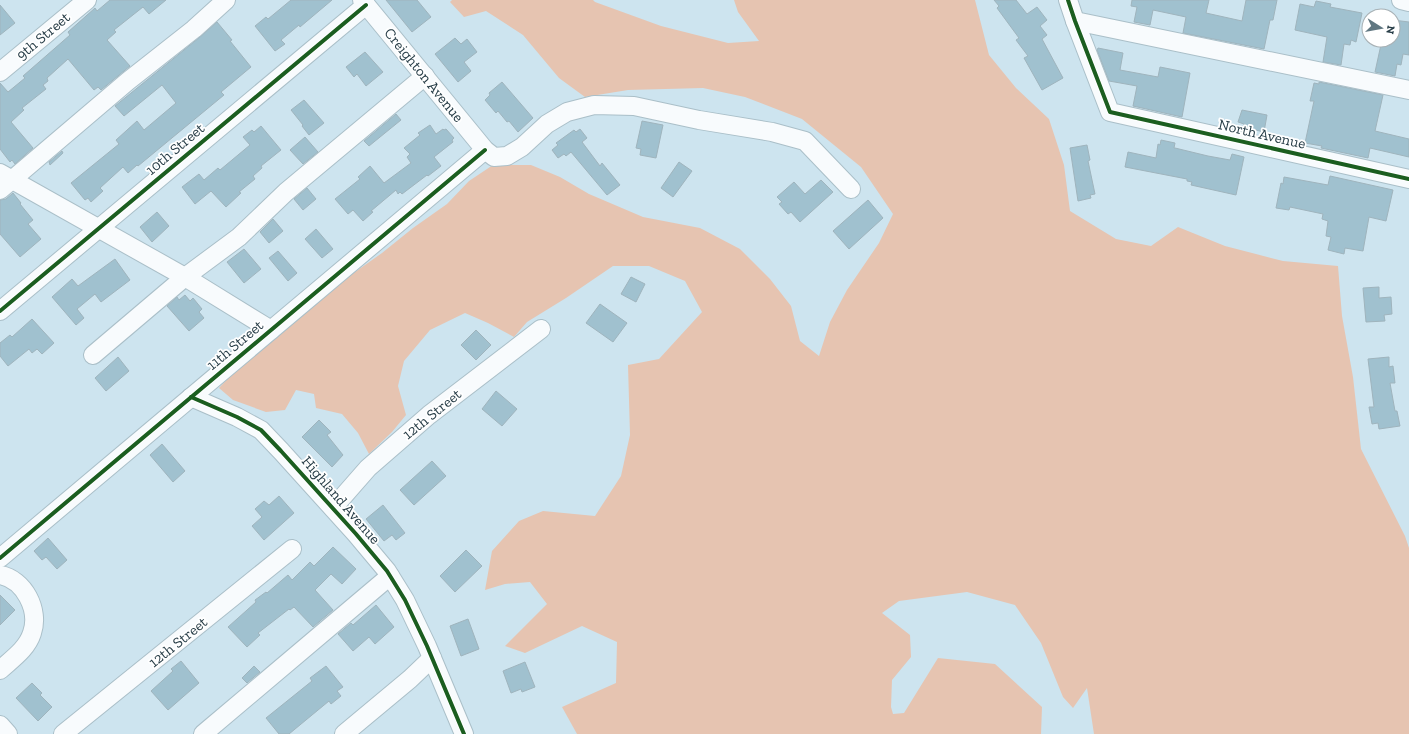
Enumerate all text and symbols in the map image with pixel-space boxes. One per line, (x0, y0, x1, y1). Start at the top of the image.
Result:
street label: 9th Street (12, 8, 74, 64)
north arrow (1361, 8, 1401, 48)
street label: Creighton Avenue (380, 24, 468, 126)
text: N (1383, 24, 1398, 36)
street label: North Avenue (1217, 115, 1307, 153)
street label: 10th Street (142, 119, 208, 179)
street label: 11th Street (203, 316, 267, 374)
street label: 12th Street (399, 385, 465, 443)
street label: Highland Avenue (298, 452, 384, 548)
street label: 12th Street (145, 613, 211, 671)

